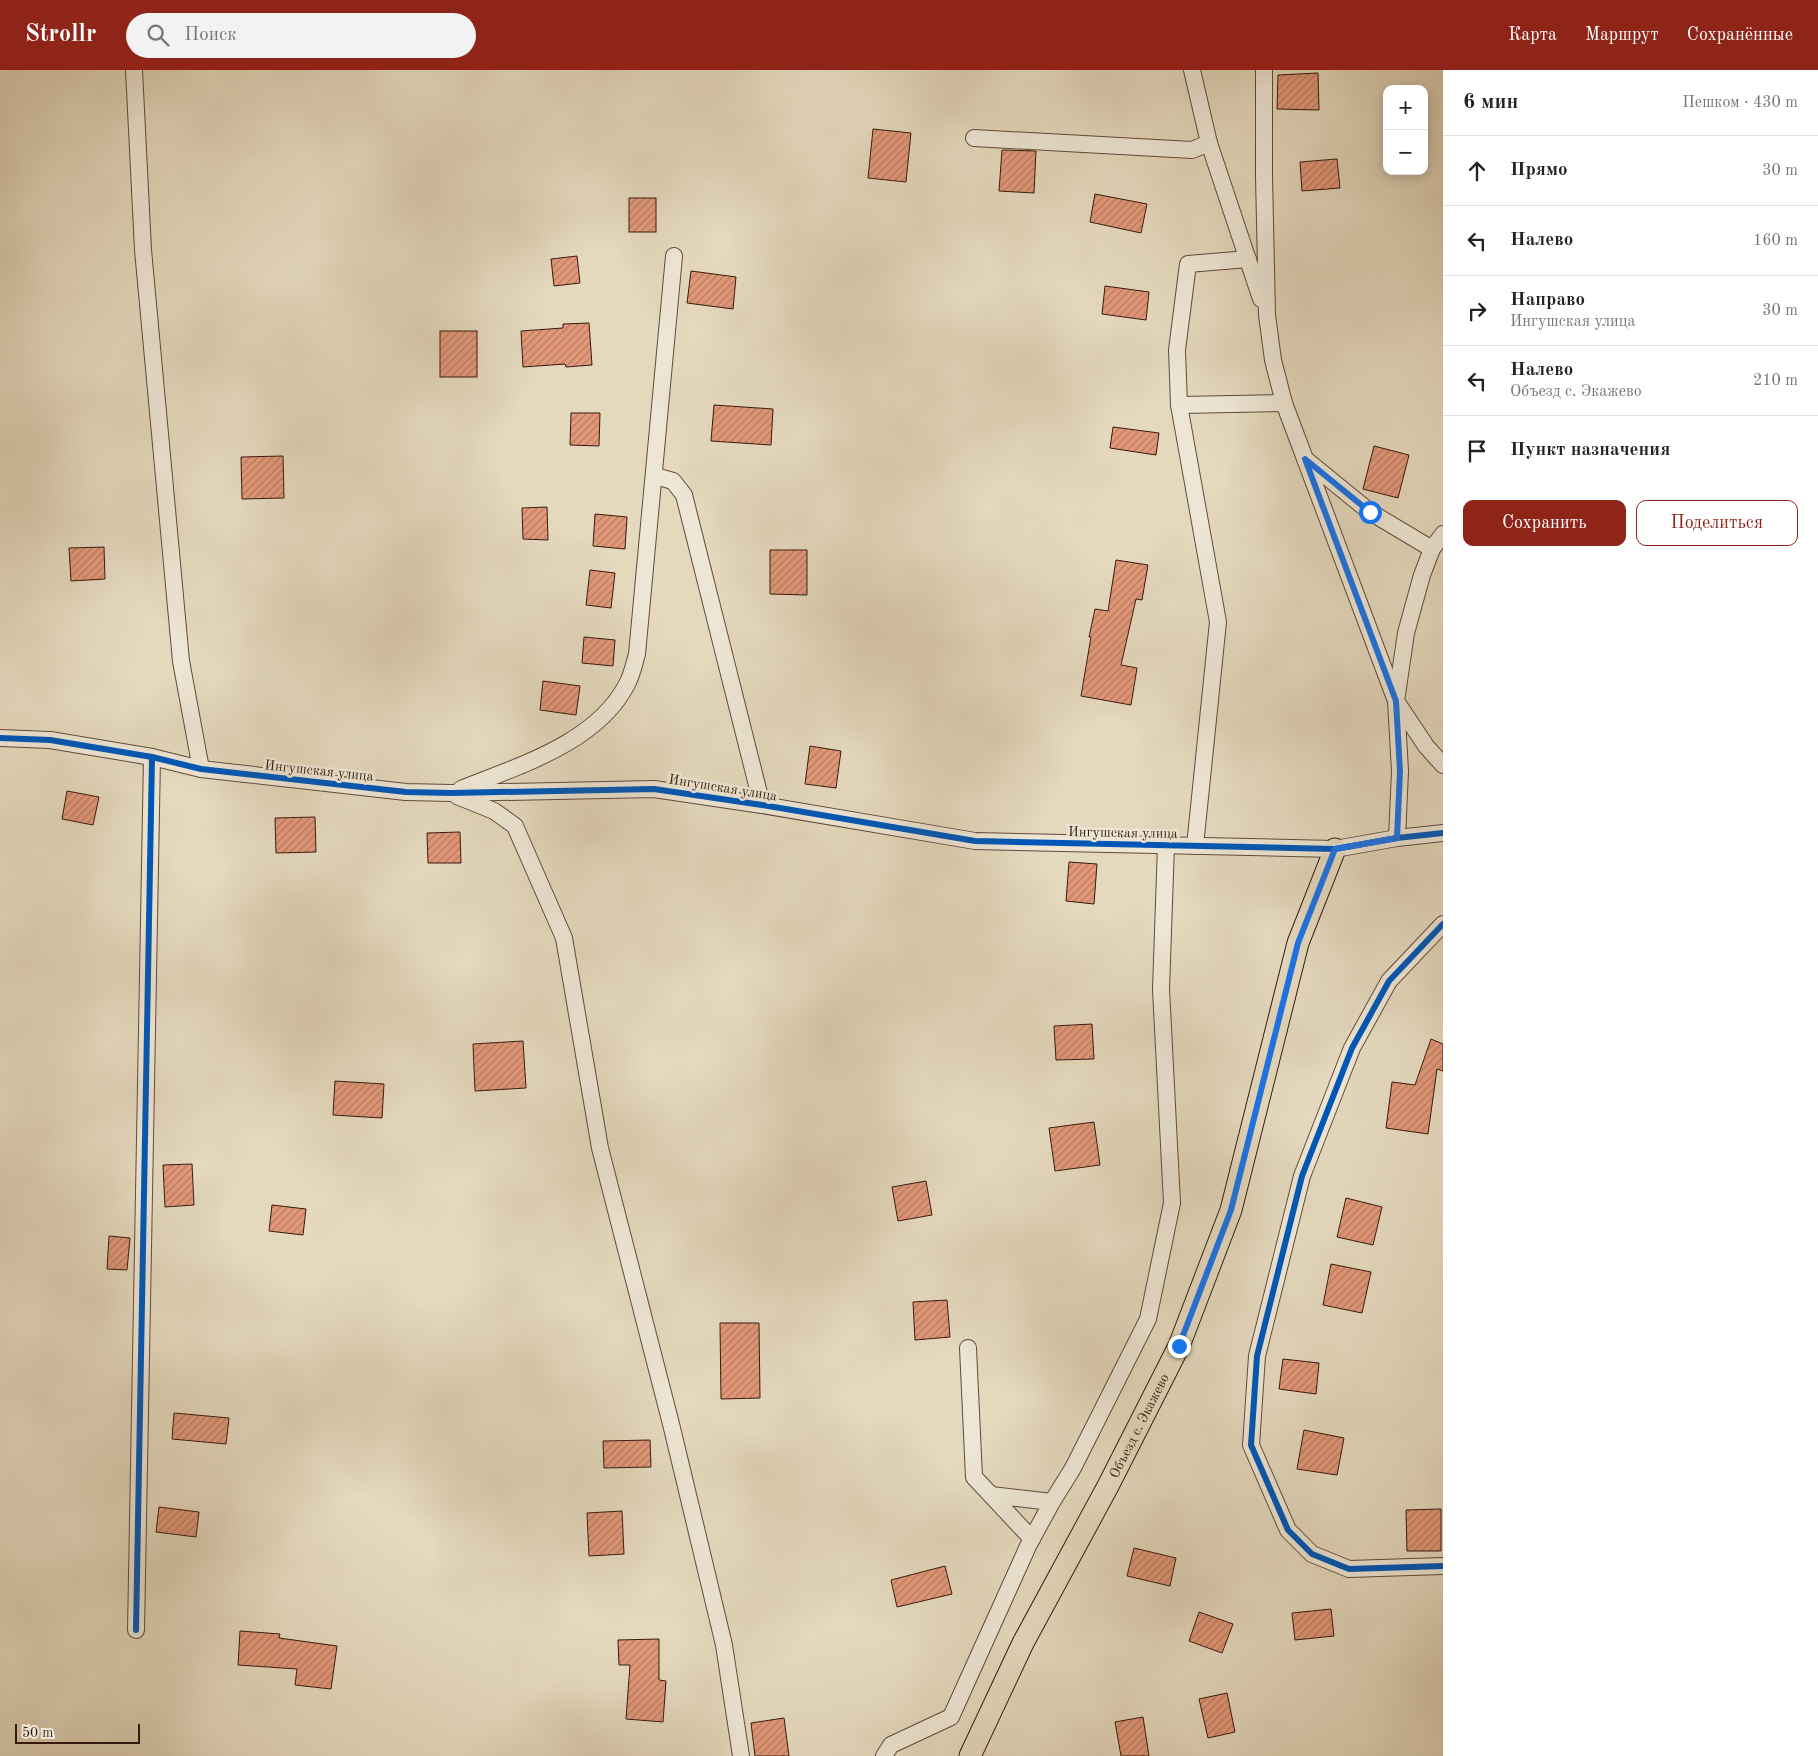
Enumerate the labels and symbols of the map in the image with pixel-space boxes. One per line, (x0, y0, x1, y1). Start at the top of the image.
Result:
route start (1359, 501, 1382, 524)
street label: Ингушская улица (264, 758, 374, 784)
street label: Ингушская улица (668, 772, 778, 803)
street label: Ингушская улица (1068, 825, 1178, 841)
route end (1168, 1335, 1191, 1358)
street label: Объезд с. Экажево (1107, 1371, 1172, 1481)
scale bar (15, 1721, 140, 1744)

